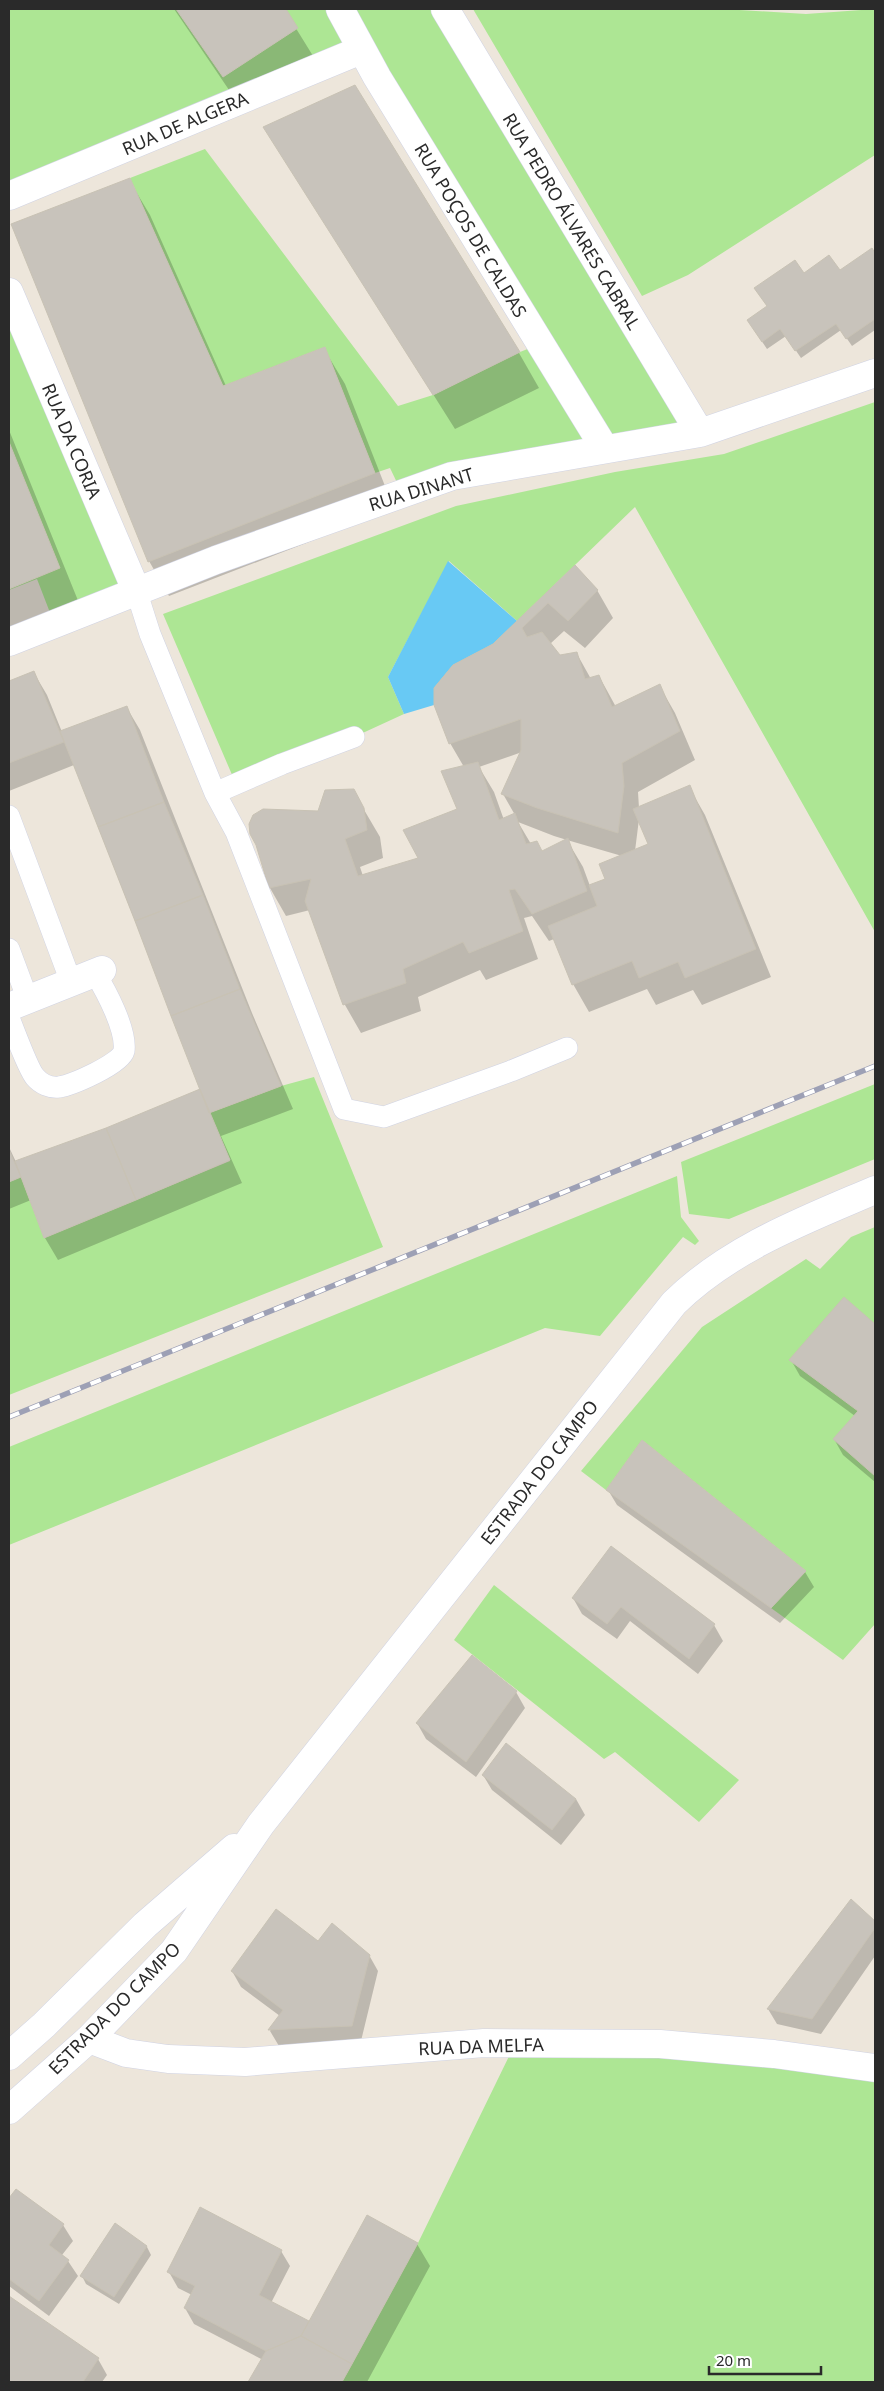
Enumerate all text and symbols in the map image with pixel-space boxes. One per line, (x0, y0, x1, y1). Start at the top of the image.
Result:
street label: RUA DE ALGERA (118, 85, 252, 160)
street label: RUA PEDRO ÁLVARES CABRAL (498, 108, 646, 334)
street label: RUA POÇOS DE CALDAS (409, 138, 533, 322)
street label: RUA DA CORIA (37, 380, 107, 503)
street label: RUA DINANT (366, 462, 476, 516)
street label: ESTRADA DO CAMPO (475, 1395, 603, 1549)
street label: ESTRADA DO CAMPO (43, 1937, 185, 2079)
street label: RUA DA MELFA (418, 2032, 545, 2060)
scale bar (709, 2344, 822, 2376)
text: 20 m (716, 2350, 751, 2370)

